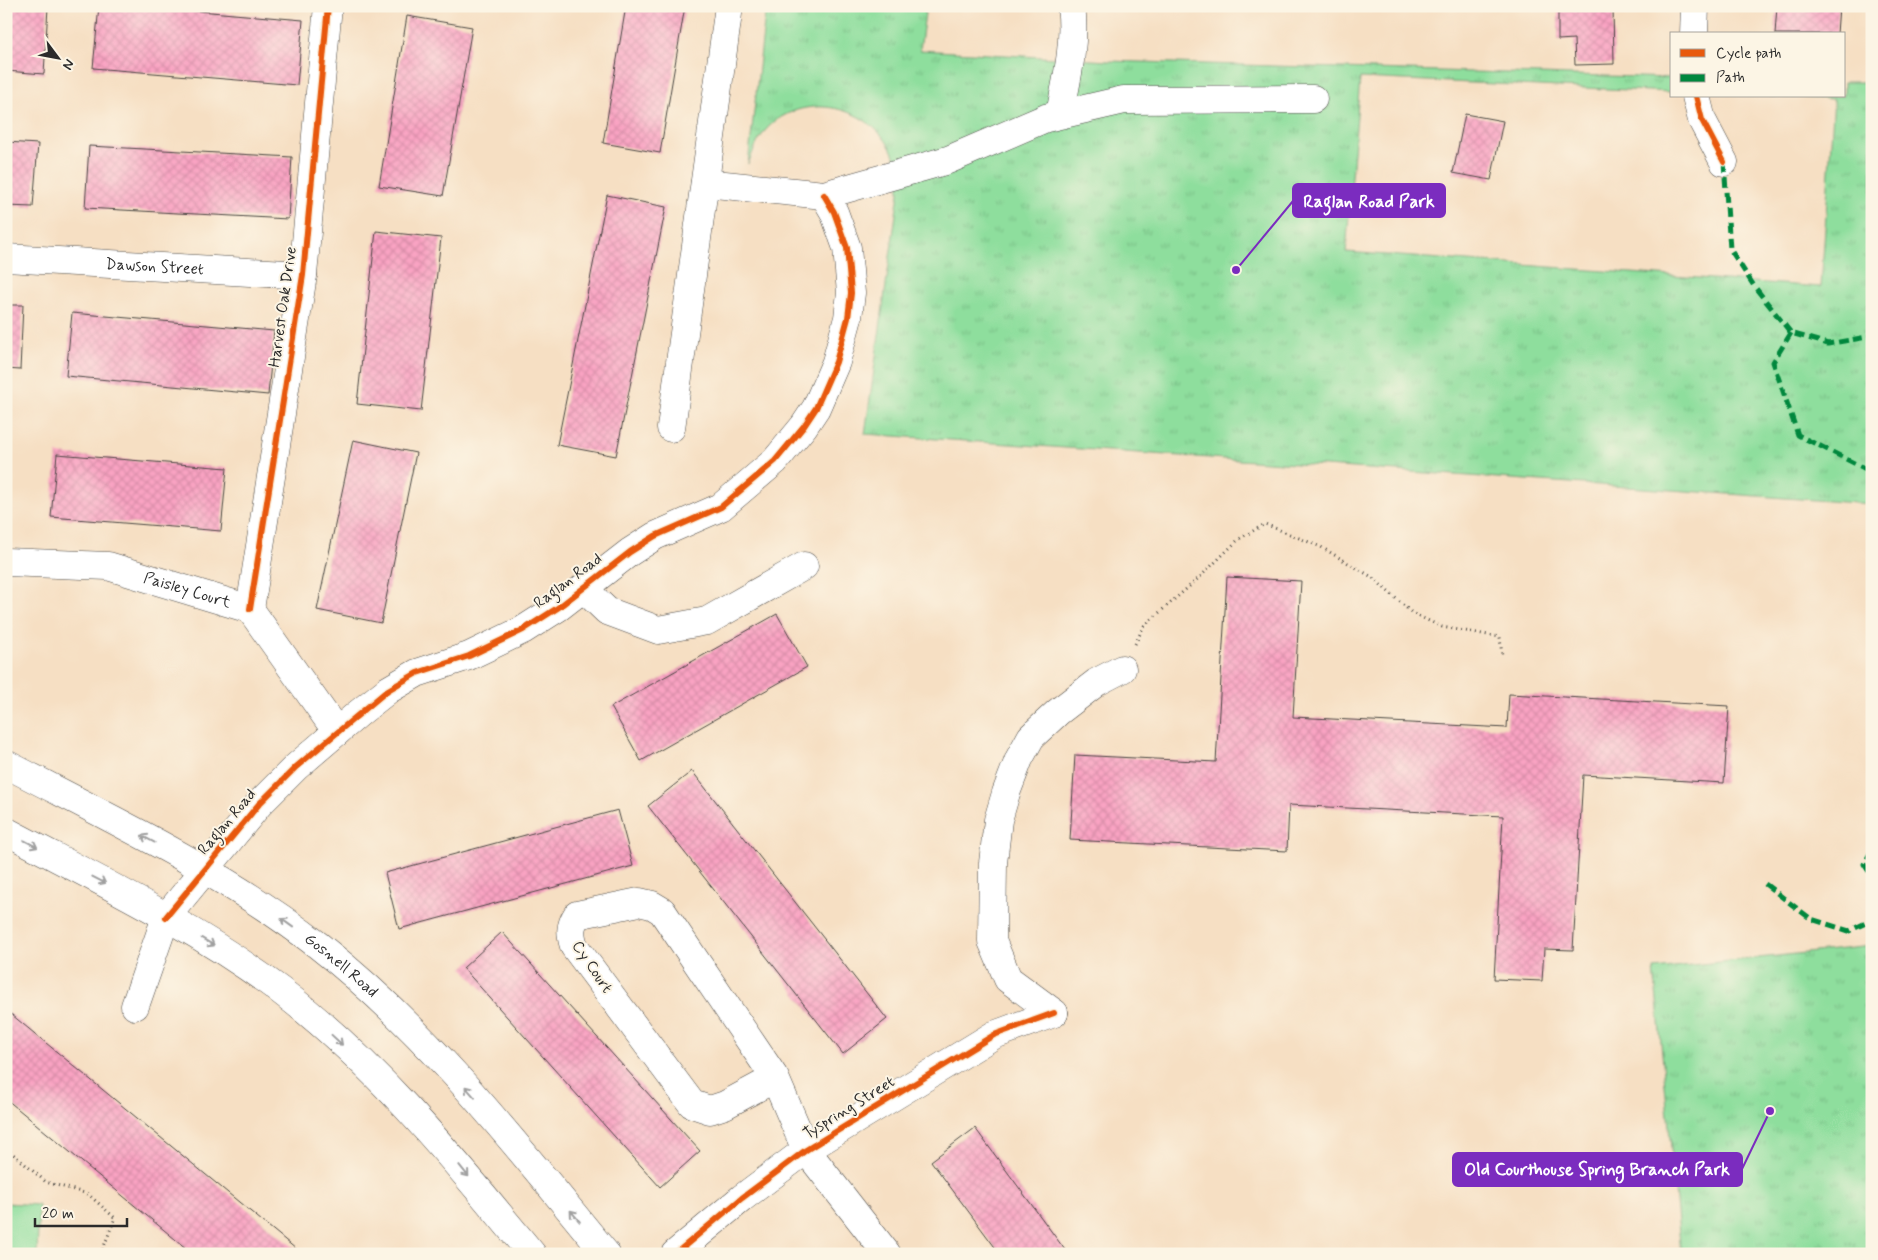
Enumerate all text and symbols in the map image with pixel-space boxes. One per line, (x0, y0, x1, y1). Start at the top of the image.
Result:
north arrow (32, 32, 82, 82)
legend (1670, 32, 1846, 98)
text: Cycle path (1716, 44, 1781, 64)
text: N (58, 56, 78, 73)
text: Path (1716, 68, 1745, 88)
callout: Raglan Road Park (1293, 184, 1445, 217)
text: Raglan Road Park (1303, 190, 1435, 216)
street label: Harvest Oak Drive (264, 245, 302, 369)
street label: Dawson Street (105, 253, 204, 280)
street label: Raglan Road (530, 548, 607, 614)
street label: Paisley Court (141, 567, 234, 613)
street label: Raglan Road (193, 784, 262, 860)
one-way arrow (141, 834, 156, 843)
one-way arrow (23, 840, 38, 849)
one-way arrow (91, 876, 106, 885)
one-way arrow (280, 918, 294, 928)
street label: Gosnell Road (300, 928, 383, 1002)
one-way arrow (201, 936, 215, 947)
street label: Cy Court (567, 937, 617, 997)
one-way arrow (331, 1034, 344, 1046)
street label: Tyspring Street (799, 1071, 899, 1145)
one-way arrow (465, 1086, 476, 1099)
callout: Old Courthouse Spring Branch Park (1453, 1153, 1742, 1186)
text: Old Courthouse Spring Branch Park (1464, 1158, 1730, 1184)
one-way arrow (458, 1164, 469, 1177)
scale bar (35, 1195, 128, 1227)
text: 20 m (42, 1204, 74, 1224)
one-way arrow (569, 1210, 580, 1223)

